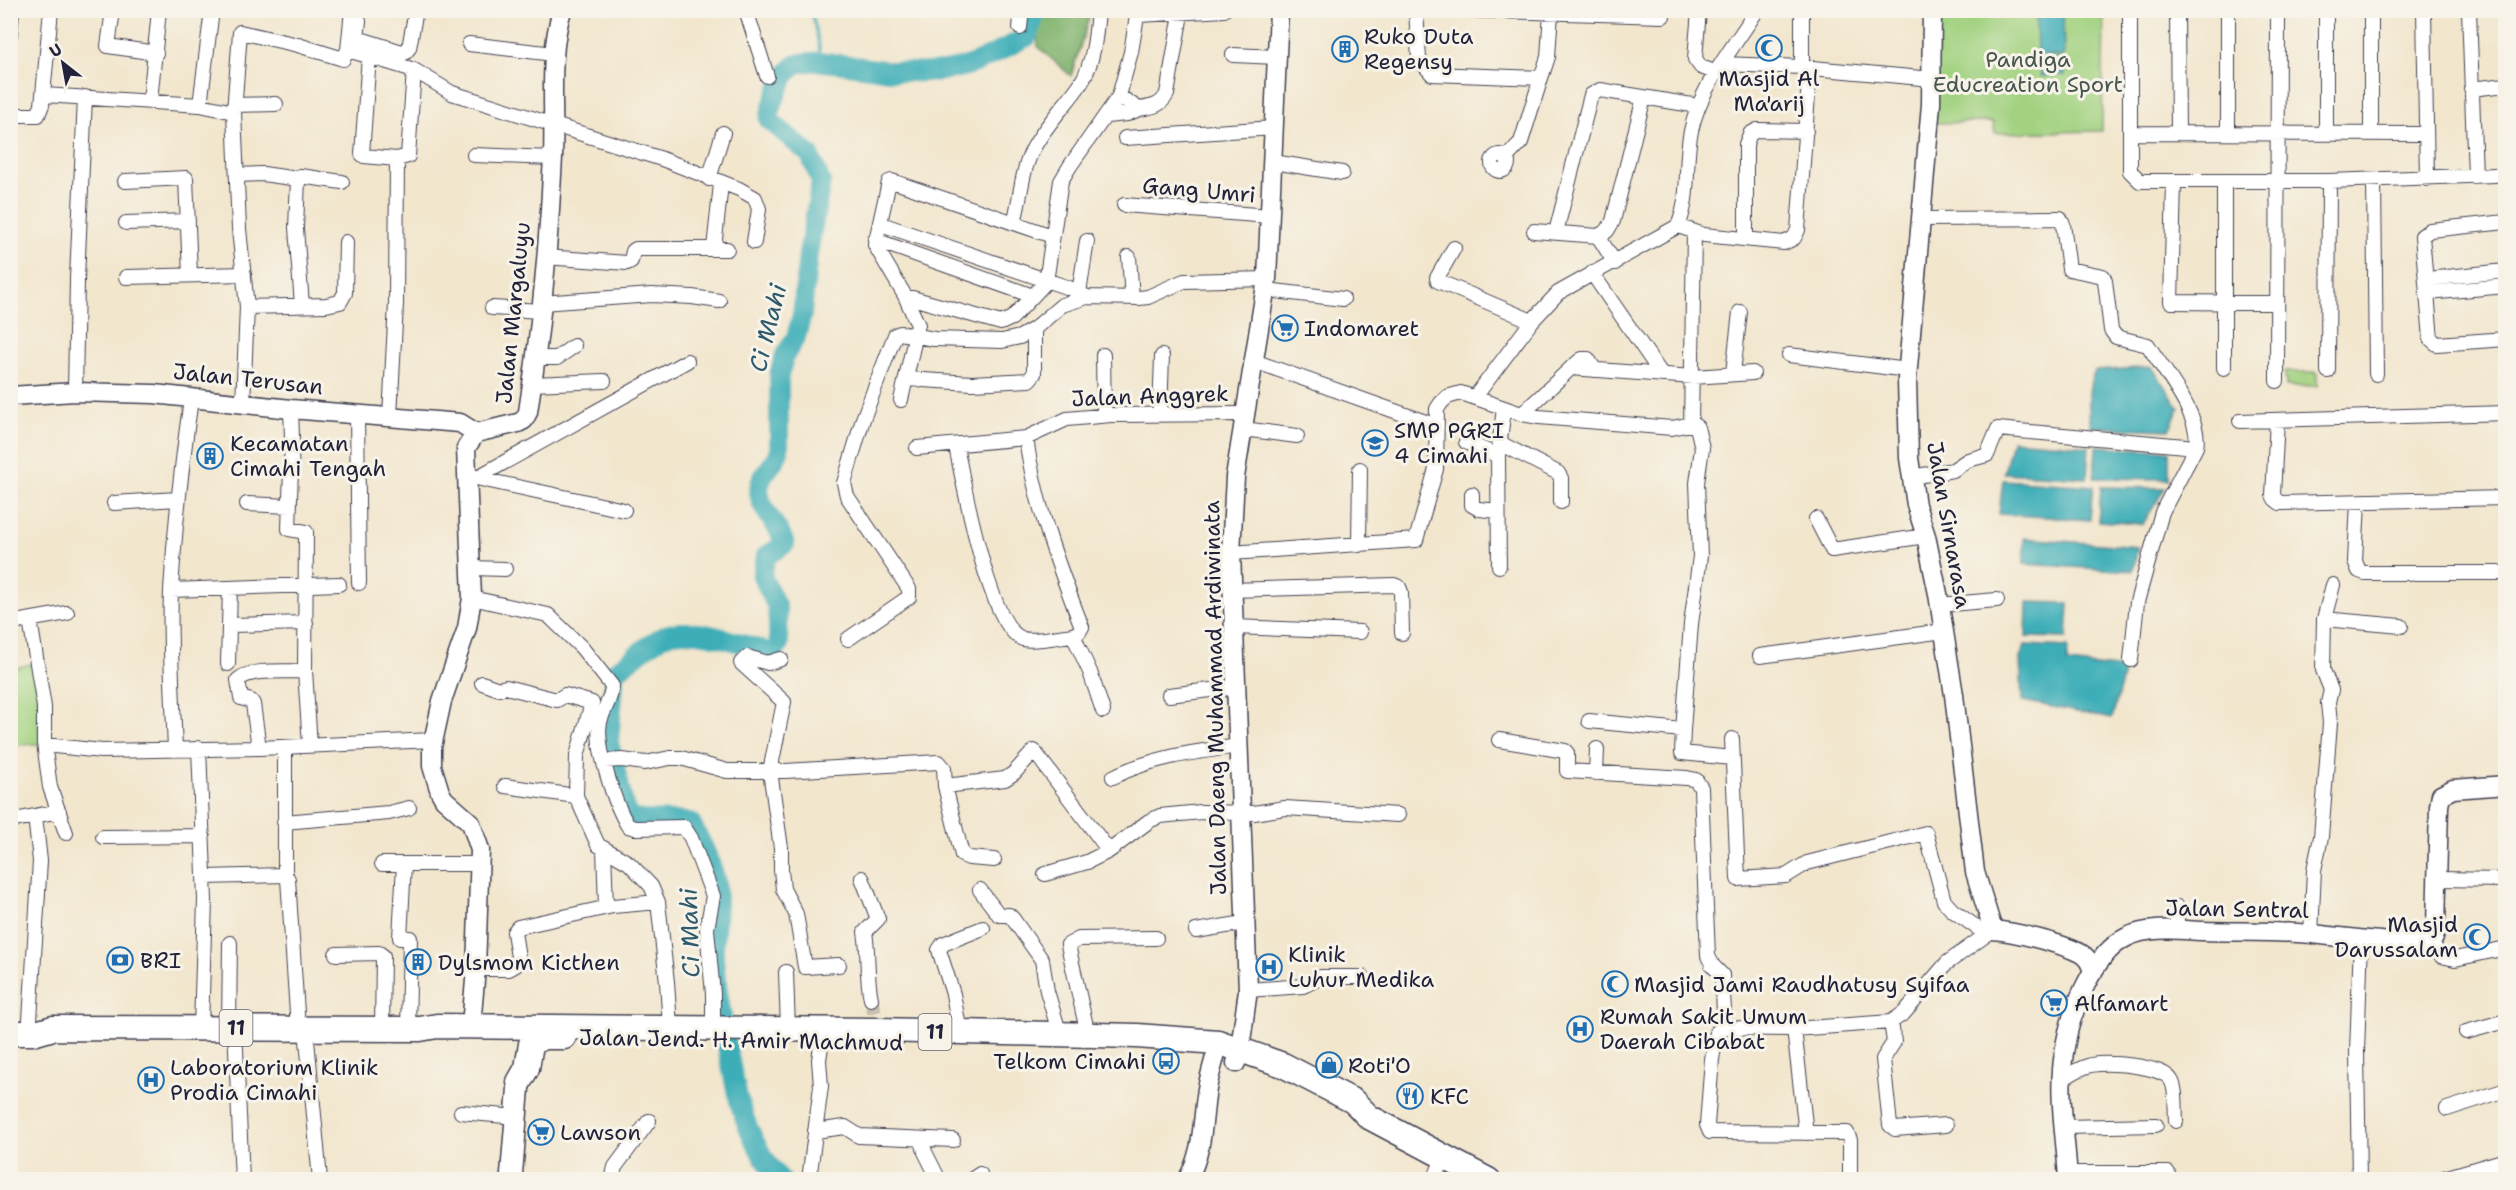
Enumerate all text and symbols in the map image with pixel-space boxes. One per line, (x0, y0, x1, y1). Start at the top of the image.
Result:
place label: Ruko Duta Regensy (1364, 22, 1474, 76)
north arrow (33, 33, 93, 93)
mosque icon: Masjid Al Ma'arij (1754, 33, 1784, 63)
building icon: Ruko Duta Regensy (1330, 34, 1360, 64)
text: U (45, 39, 66, 62)
park label: Pandiga Educreation Sport (1933, 45, 2123, 99)
place label: Masjid Al Ma'arij (1719, 64, 1820, 118)
street label: Gang Umri (1141, 171, 1257, 209)
street label: Jalan Margaluyu (489, 221, 537, 405)
water label: Ci Mahi (742, 280, 795, 375)
supermarket icon: Indomaret (1270, 313, 1300, 343)
place label: Indomaret (1304, 314, 1419, 343)
street label: Jalan Terusan (172, 357, 324, 401)
street label: Jalan Anggrek (1071, 379, 1229, 413)
place label: SMP PGRI 4 Cimahi (1394, 416, 1504, 470)
school or university icon: SMP PGRI 4 Cimahi (1360, 428, 1390, 458)
place label: Kecamatan Cimahi Tengah (230, 429, 386, 483)
street label: Jalan Sirnarasa (1920, 439, 1978, 611)
building icon: Kecamatan Cimahi Tengah (195, 441, 225, 471)
street label: Jalan Daeng Muhammad Ardiwinata (1197, 500, 1233, 896)
water label: Ci Mahi (672, 887, 708, 978)
street label: Jalan Sentral (2165, 893, 2309, 925)
place label: Masjid Darussalam (2335, 910, 2458, 964)
mosque icon: Masjid Darussalam (2462, 922, 2492, 952)
place label: Klinik Luhur Medika (1288, 940, 1434, 994)
bank icon: BRI (105, 945, 135, 975)
place label: BRI (140, 946, 181, 975)
building icon: Dylsmom Kicthen (403, 947, 433, 977)
place label: Dylsmom Kicthen (438, 948, 620, 977)
hospital icon: Klinik Luhur Medika (1254, 952, 1284, 982)
mosque icon: Masjid Jami Raudhatusy Syifaa (1600, 969, 1630, 999)
place label: Masjid Jami Raudhatusy Syifaa (1634, 970, 1970, 999)
supermarket icon: Alfamart (2039, 988, 2069, 1018)
place label: Alfamart (2074, 989, 2169, 1018)
place label: Rumah Sakit Umum Daerah Cibabat (1600, 1002, 1807, 1056)
road number: 11 (220, 1010, 252, 1046)
road number: 11 (918, 1014, 952, 1050)
hospital icon: Rumah Sakit Umum Daerah Cibabat (1565, 1014, 1595, 1044)
street label: Jalan Jend. H. Amir Machmud (579, 1023, 903, 1057)
bus stop icon: Telkom Cimahi (1151, 1046, 1181, 1076)
place label: Telkom Cimahi (993, 1047, 1146, 1076)
shop icon: Roti'O (1314, 1050, 1344, 1080)
place label: Roti'O (1348, 1051, 1411, 1080)
place label: Laboratorium Klinik Prodia Cimahi (170, 1053, 379, 1107)
hospital icon: Laboratorium Klinik Prodia Cimahi (136, 1065, 166, 1095)
restaurant icon: KFC (1395, 1081, 1425, 1111)
place label: KFC (1430, 1082, 1469, 1111)
supermarket icon: Lawson (526, 1117, 556, 1147)
place label: Lawson (560, 1118, 641, 1147)

